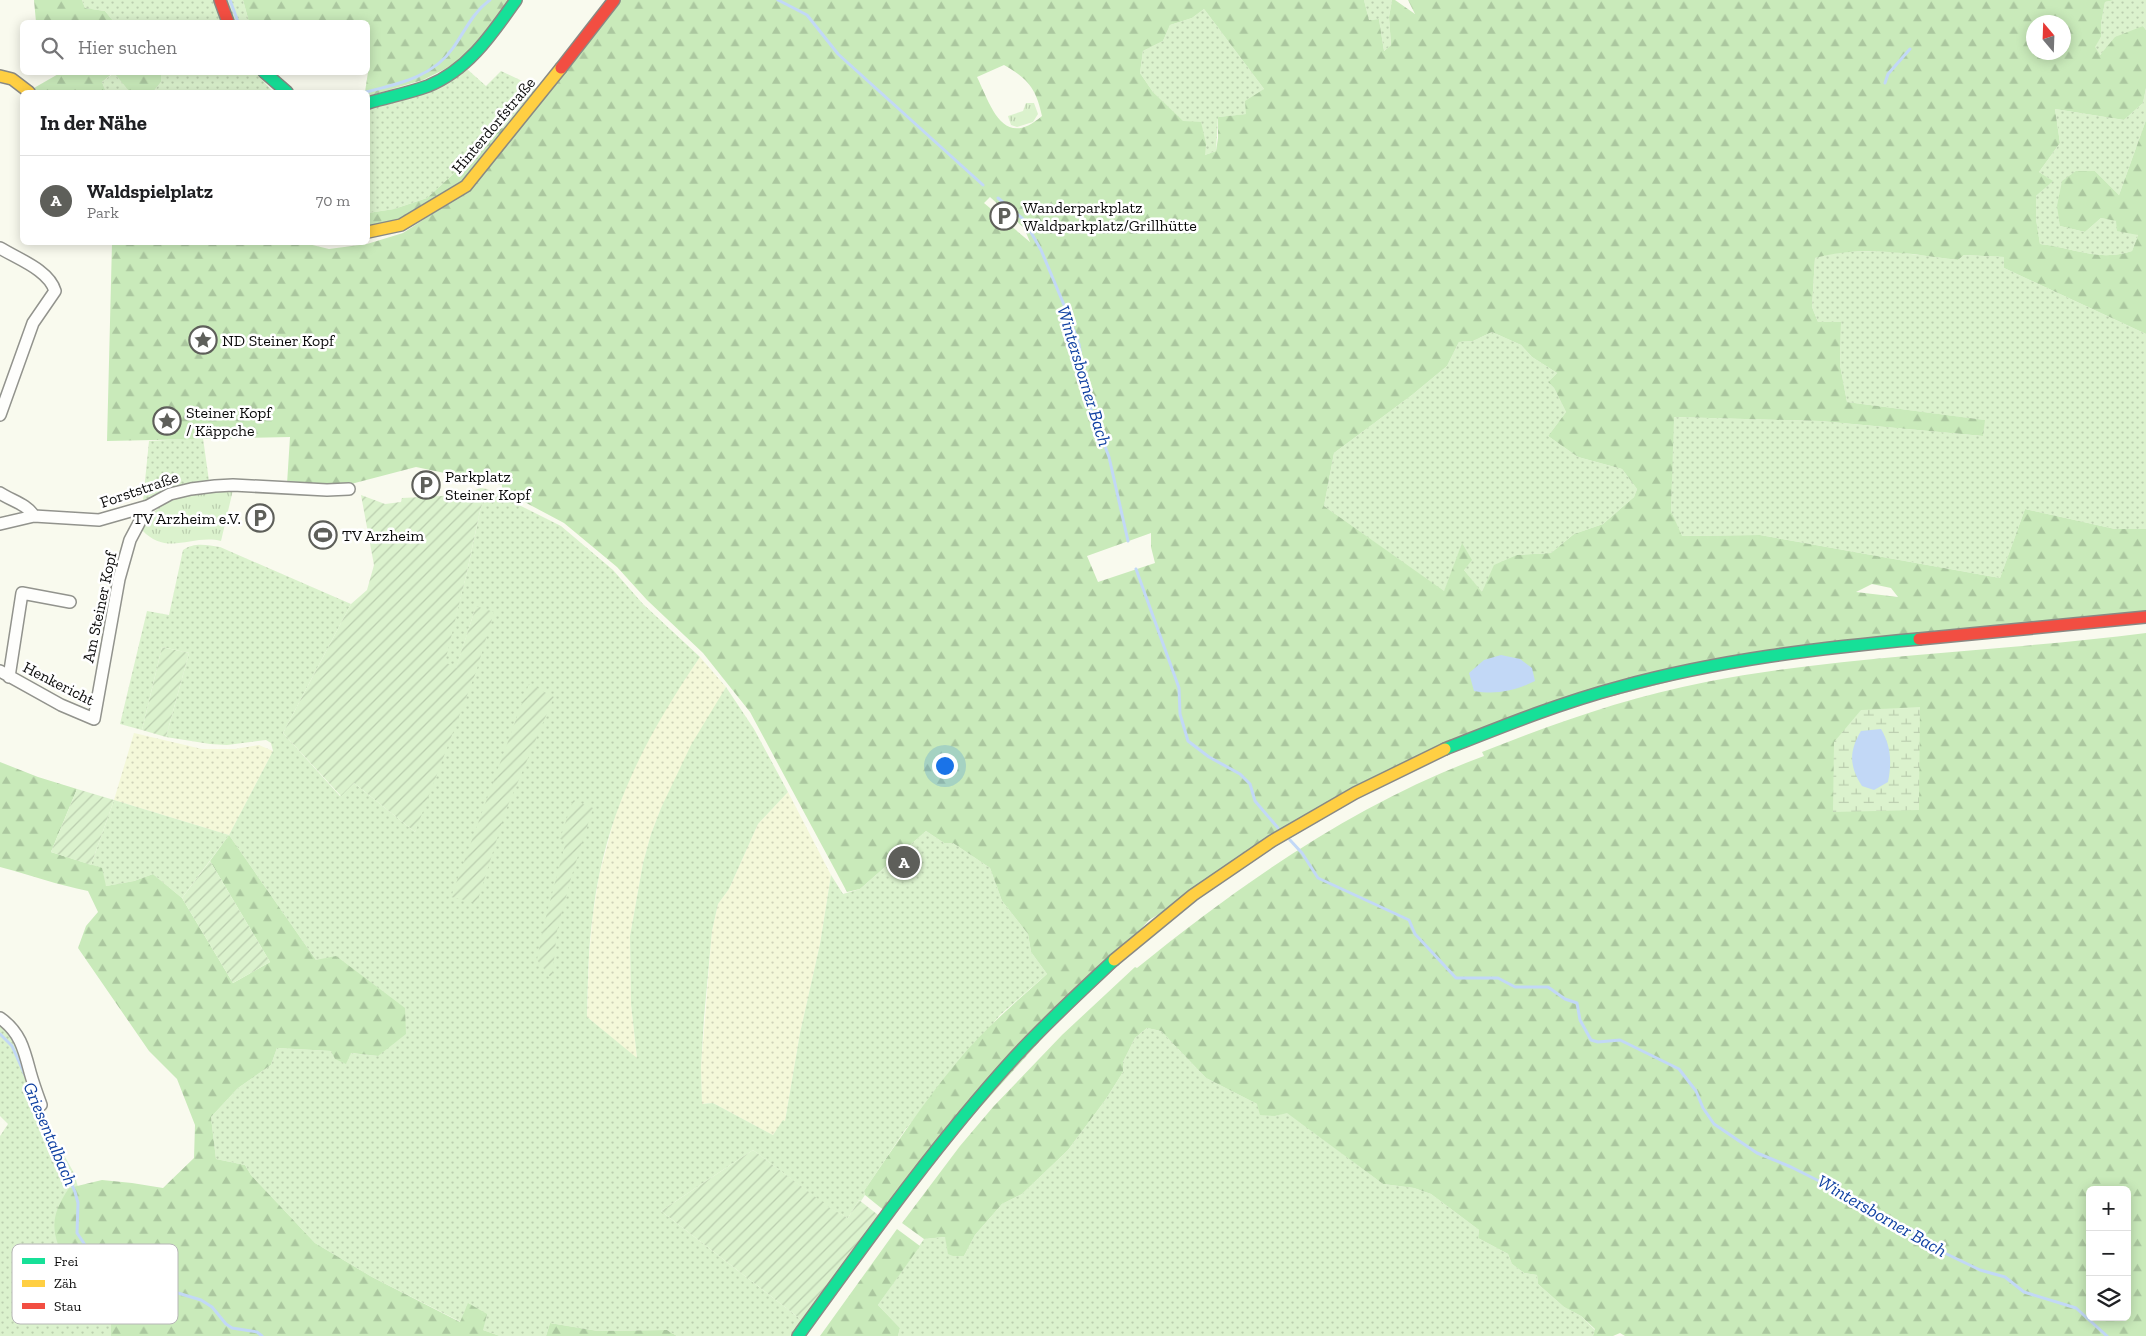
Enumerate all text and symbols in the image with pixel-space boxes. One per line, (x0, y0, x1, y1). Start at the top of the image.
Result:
north arrow (2026, 15, 2071, 60)
search box (20, 20, 370, 75)
icon: search (38, 34, 66, 62)
text: Hier suchen (78, 36, 177, 59)
street label: Hinterdorfstraße (448, 73, 539, 177)
text: In der Nähe (40, 110, 147, 135)
text: Waldspielplatz (87, 180, 213, 203)
text: A (51, 191, 62, 210)
text: 70 m (316, 191, 350, 210)
place label: Wanderparkplatz Waldparkplatz/Grillhütte (1023, 198, 1197, 235)
parking icon: Wanderparkplatz Waldparkplatz/Grillhütte (989, 201, 1019, 231)
text: Park (87, 203, 119, 222)
water label: Wintersborner Bach (1052, 303, 1116, 449)
place icon: ND Steiner Kopf (188, 325, 218, 355)
place label: ND Steiner Kopf (222, 331, 336, 350)
place label: Steiner Kopf / Käppche (186, 403, 273, 440)
place icon: Steiner Kopf / Käppche (152, 406, 182, 436)
street label: Forststraße (97, 467, 181, 512)
place label: Parkplatz Steiner Kopf (445, 467, 532, 504)
parking icon: Parkplatz Steiner Kopf (411, 470, 441, 500)
parking icon: TV Arzheim e.V. (245, 503, 275, 533)
place label: TV Arzheim e.V. (133, 509, 241, 528)
sports icon: TV Arzheim (308, 520, 338, 550)
place label: TV Arzheim (342, 526, 424, 545)
street label: Am Steiner Kopf (78, 548, 121, 664)
street label: Henkericht (20, 657, 98, 710)
your location (932, 753, 958, 779)
pin: A (888, 843, 920, 881)
water label: Griesentalbach (18, 1079, 82, 1189)
water label: Wintersborner Bach (1813, 1170, 1951, 1262)
map controls (2086, 1186, 2131, 1321)
button: + (2086, 1186, 2131, 1231)
button: − (2086, 1231, 2131, 1276)
legend (12, 1244, 178, 1324)
text: Frei (54, 1253, 78, 1270)
text: Zäh (54, 1275, 77, 1292)
button: layers (2086, 1276, 2131, 1321)
text: Stau (54, 1298, 81, 1315)

